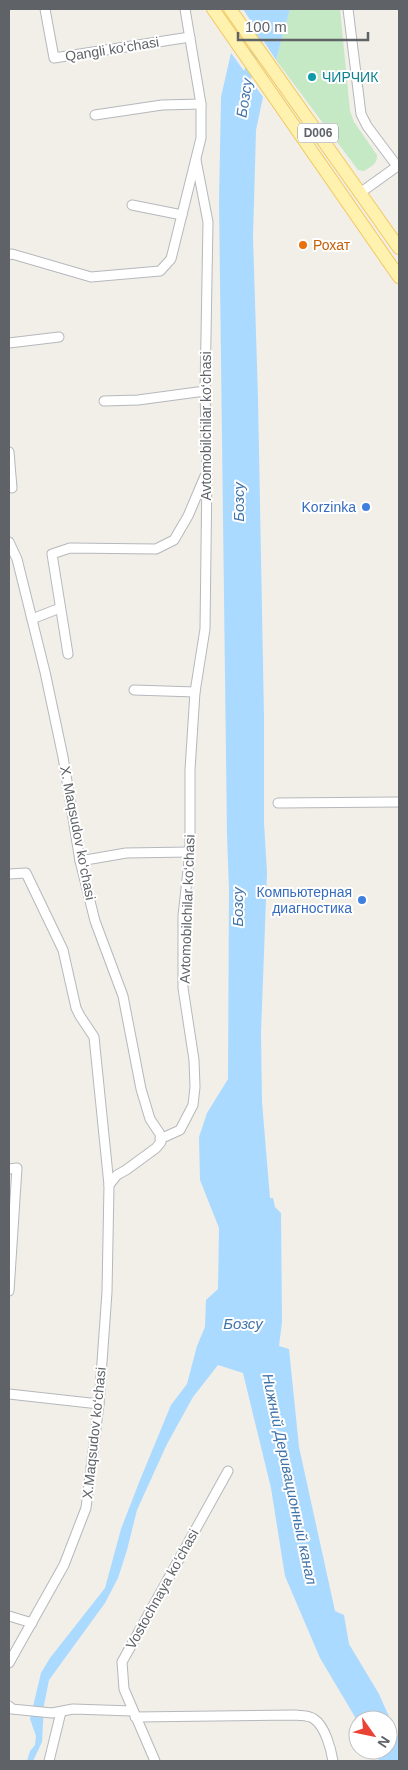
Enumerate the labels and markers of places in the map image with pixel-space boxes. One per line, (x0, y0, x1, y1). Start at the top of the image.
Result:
place label: ЧИРЧИК (322, 69, 379, 85)
marker: ЧИРЧИК (306, 71, 318, 83)
place label: Рохат (313, 237, 351, 253)
marker: Рохат (297, 239, 309, 251)
place label: Korzinka (302, 499, 356, 515)
marker: Korzinka (360, 501, 372, 513)
place label: Компьютерная диагностика (256, 884, 352, 916)
marker: Компьютерная диагностика (356, 894, 368, 906)

